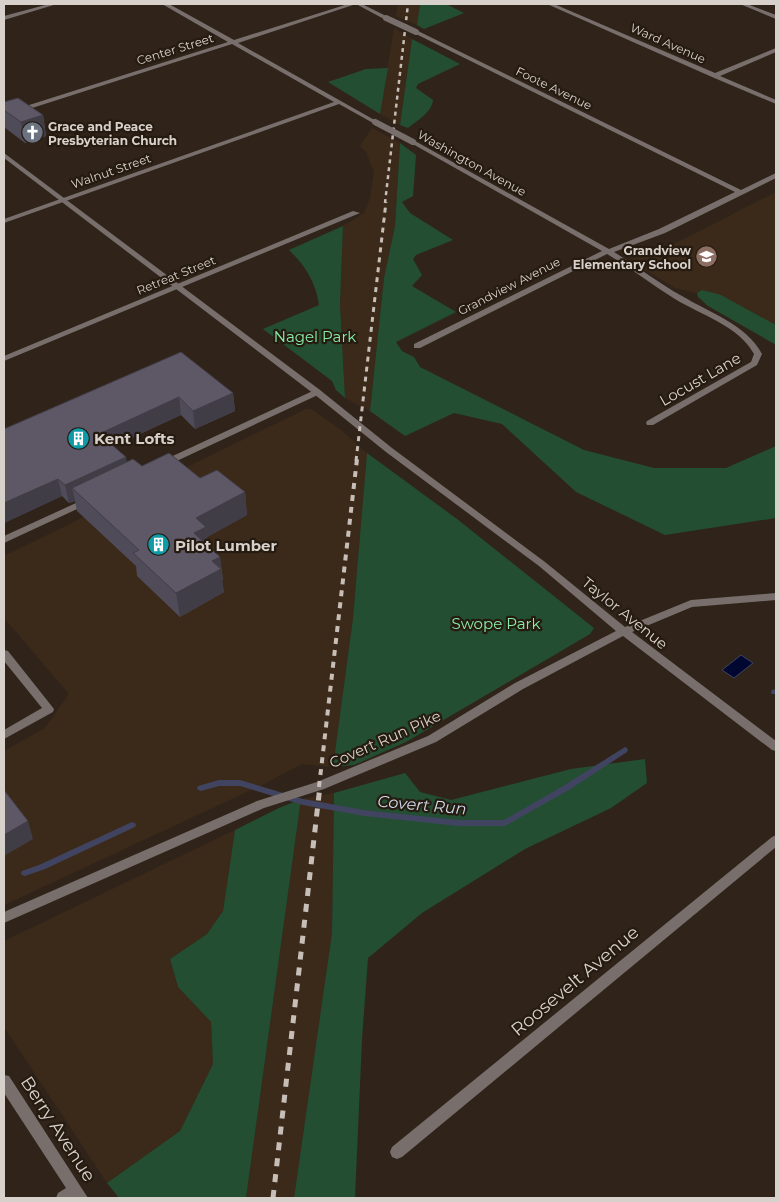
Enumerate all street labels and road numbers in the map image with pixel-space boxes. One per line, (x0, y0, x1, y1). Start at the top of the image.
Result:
street label: Ward Avenue (628, 20, 708, 66)
street label: Center Street (135, 30, 215, 68)
street label: Foote Avenue (514, 63, 594, 113)
street label: Washington Avenue (415, 127, 529, 199)
street label: Walnut Street (69, 150, 153, 192)
street label: Retreat Street (134, 252, 218, 298)
street label: Grandview Avenue (455, 254, 563, 318)
street label: Locust Lane (656, 348, 744, 410)
street label: Taylor Avenue (578, 573, 672, 653)
street label: Covert Run Pike (326, 706, 444, 772)
street label: Roosevelt Avenue (507, 921, 643, 1041)
street label: Berry Avenue (16, 1072, 100, 1186)

